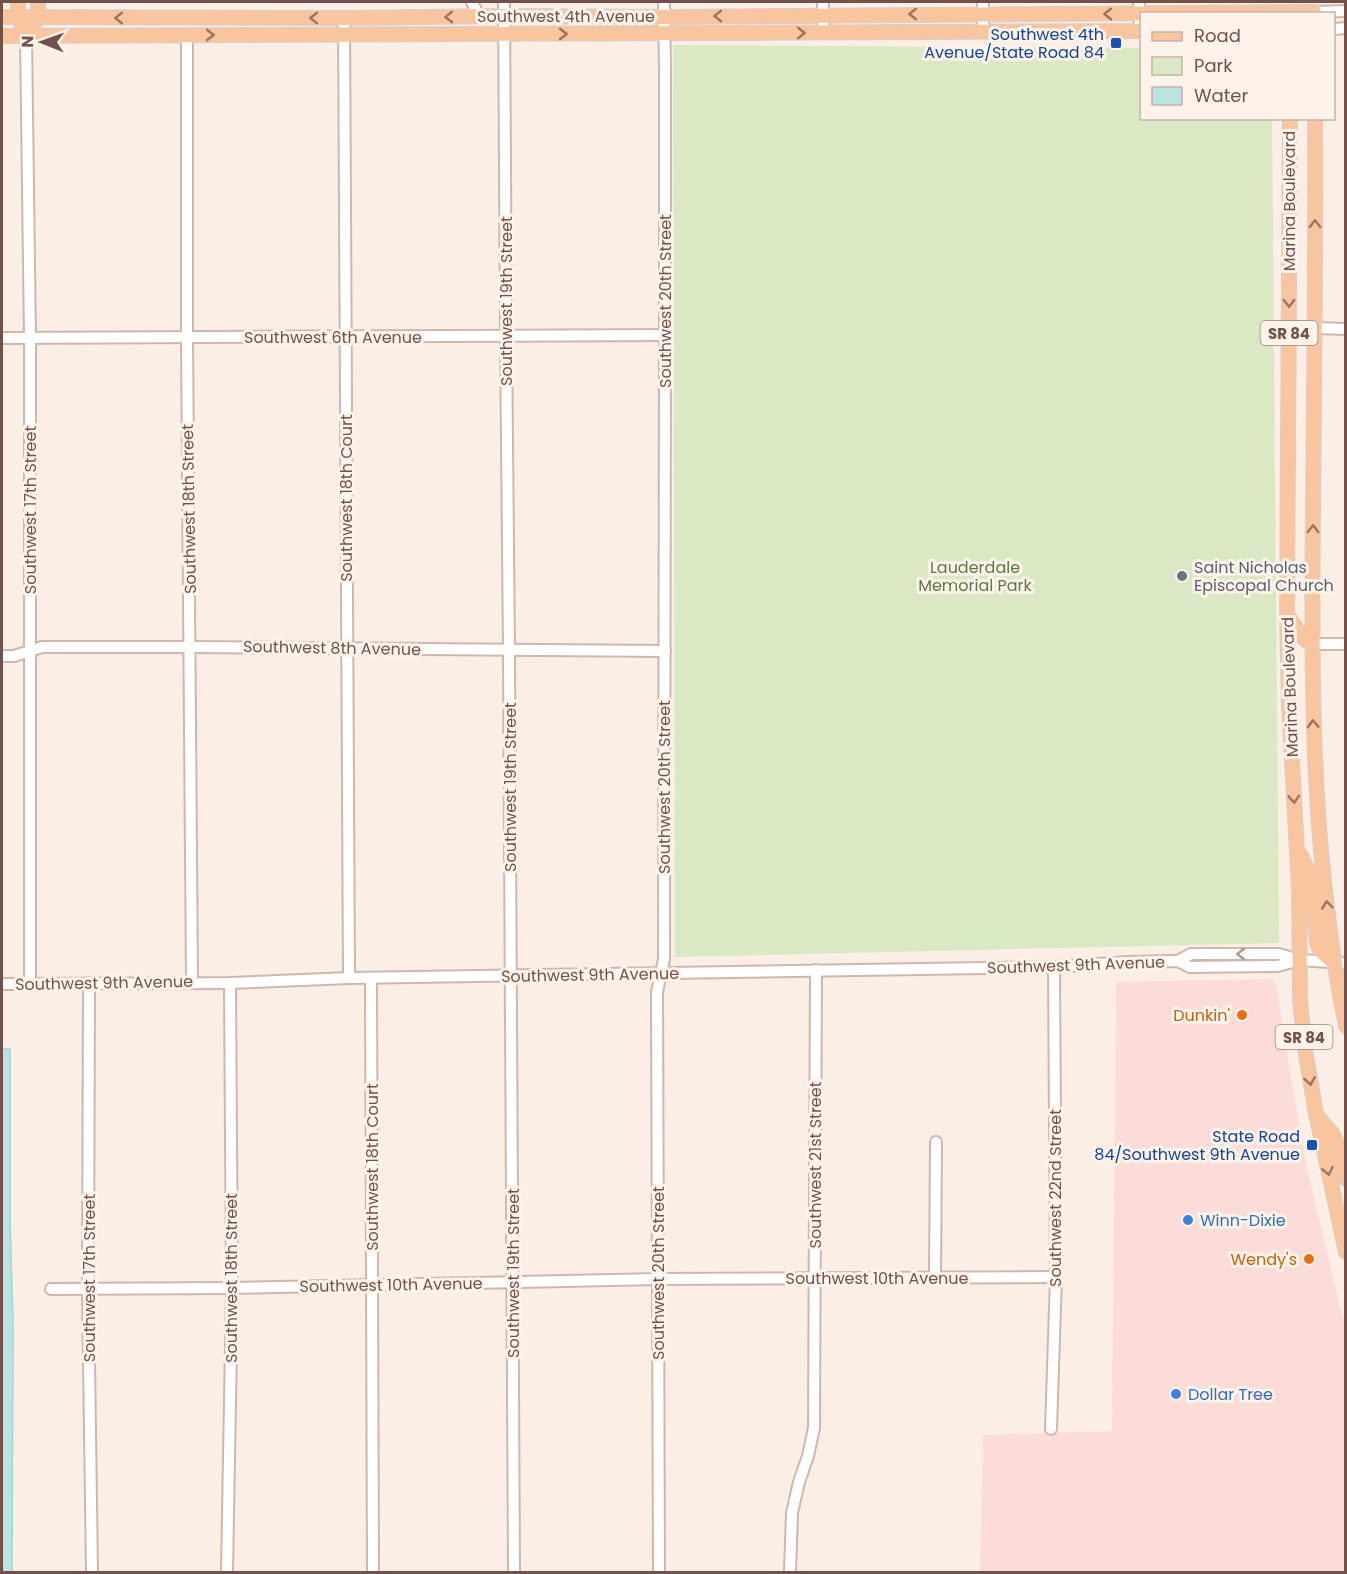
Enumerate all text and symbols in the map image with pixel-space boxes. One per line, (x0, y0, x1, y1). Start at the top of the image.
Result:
street label: Southwest 4th Avenue (477, 5, 655, 28)
one-way arrow (909, 8, 918, 20)
one-way arrow (1104, 8, 1113, 20)
one-way arrow (444, 10, 453, 23)
one-way arrow (714, 10, 723, 22)
north arrow (12, 12, 72, 72)
one-way arrow (115, 12, 124, 24)
one-way arrow (310, 12, 319, 24)
legend (1140, 12, 1335, 120)
place label: Southwest 4th Avenue/State Road 84 (924, 23, 1104, 64)
text: Road (1194, 23, 1241, 48)
one-way arrow (796, 27, 805, 39)
one-way arrow (558, 28, 567, 40)
one-way arrow (206, 29, 215, 41)
text: N (16, 36, 39, 48)
marker: Southwest 4th Avenue/State Road 84 (1109, 36, 1123, 50)
text: Park (1194, 53, 1233, 78)
text: Water (1194, 83, 1248, 108)
street label: Marina Boulevard (1278, 131, 1301, 271)
street label: Southwest 20th Street (654, 214, 677, 388)
street label: Southwest 19th Street (495, 216, 518, 386)
one-way arrow (1309, 220, 1321, 229)
one-way arrow (1283, 298, 1295, 307)
road number: SR 84 (1260, 321, 1318, 345)
street label: Southwest 6th Avenue (244, 326, 422, 349)
street label: Southwest 18th Court (335, 414, 358, 582)
street label: Southwest 18th Street (176, 424, 202, 594)
street label: Southwest 17th Street (19, 426, 42, 594)
one-way arrow (1307, 524, 1319, 533)
park label: Lauderdale Memorial Park (918, 556, 1033, 597)
place label: Saint Nicholas Episcopal Church (1194, 556, 1334, 597)
marker: Saint Nicholas Episcopal Church (1175, 569, 1189, 583)
street label: Marina Boulevard (1276, 616, 1304, 758)
street label: Southwest 8th Avenue (243, 635, 421, 661)
street label: Southwest 20th Street (653, 700, 676, 874)
street label: Southwest 19th Street (499, 702, 522, 872)
one-way arrow (1307, 719, 1320, 728)
one-way arrow (1287, 794, 1300, 803)
one-way arrow (1321, 900, 1334, 909)
one-way arrow (1237, 948, 1246, 960)
street label: Southwest 9th Avenue (987, 950, 1165, 980)
street label: Southwest 9th Avenue (501, 962, 679, 988)
street label: Southwest 9th Avenue (15, 970, 193, 996)
place label: Dunkin' (1173, 1004, 1230, 1027)
marker: Dunkin' (1235, 1008, 1249, 1022)
road number: SR 84 (1276, 1025, 1332, 1049)
one-way arrow (1303, 1075, 1316, 1085)
street label: Southwest 21st Street (804, 1081, 827, 1249)
street label: Southwest 18th Court (361, 1083, 384, 1251)
street label: Southwest 22nd Street (1044, 1109, 1067, 1287)
place label: State Road 84/Southwest 9th Avenue (1094, 1125, 1300, 1166)
marker: State Road 84/Southwest 9th Avenue (1305, 1138, 1319, 1152)
one-way arrow (1320, 1166, 1333, 1176)
street label: Southwest 20th Street (647, 1186, 670, 1360)
street label: Southwest 19th Street (502, 1188, 525, 1358)
street label: Southwest 18th Street (220, 1193, 243, 1363)
street label: Southwest 17th Street (78, 1194, 101, 1362)
place label: Winn-Dixie (1200, 1209, 1286, 1232)
marker: Winn-Dixie (1181, 1213, 1195, 1227)
place label: Wendy's (1231, 1248, 1297, 1271)
marker: Wendy's (1302, 1252, 1316, 1266)
street label: Southwest 10th Avenue (785, 1267, 969, 1290)
street label: Southwest 10th Avenue (299, 1272, 483, 1298)
place label: Dollar Tree (1188, 1383, 1273, 1406)
marker: Dollar Tree (1169, 1387, 1183, 1401)

